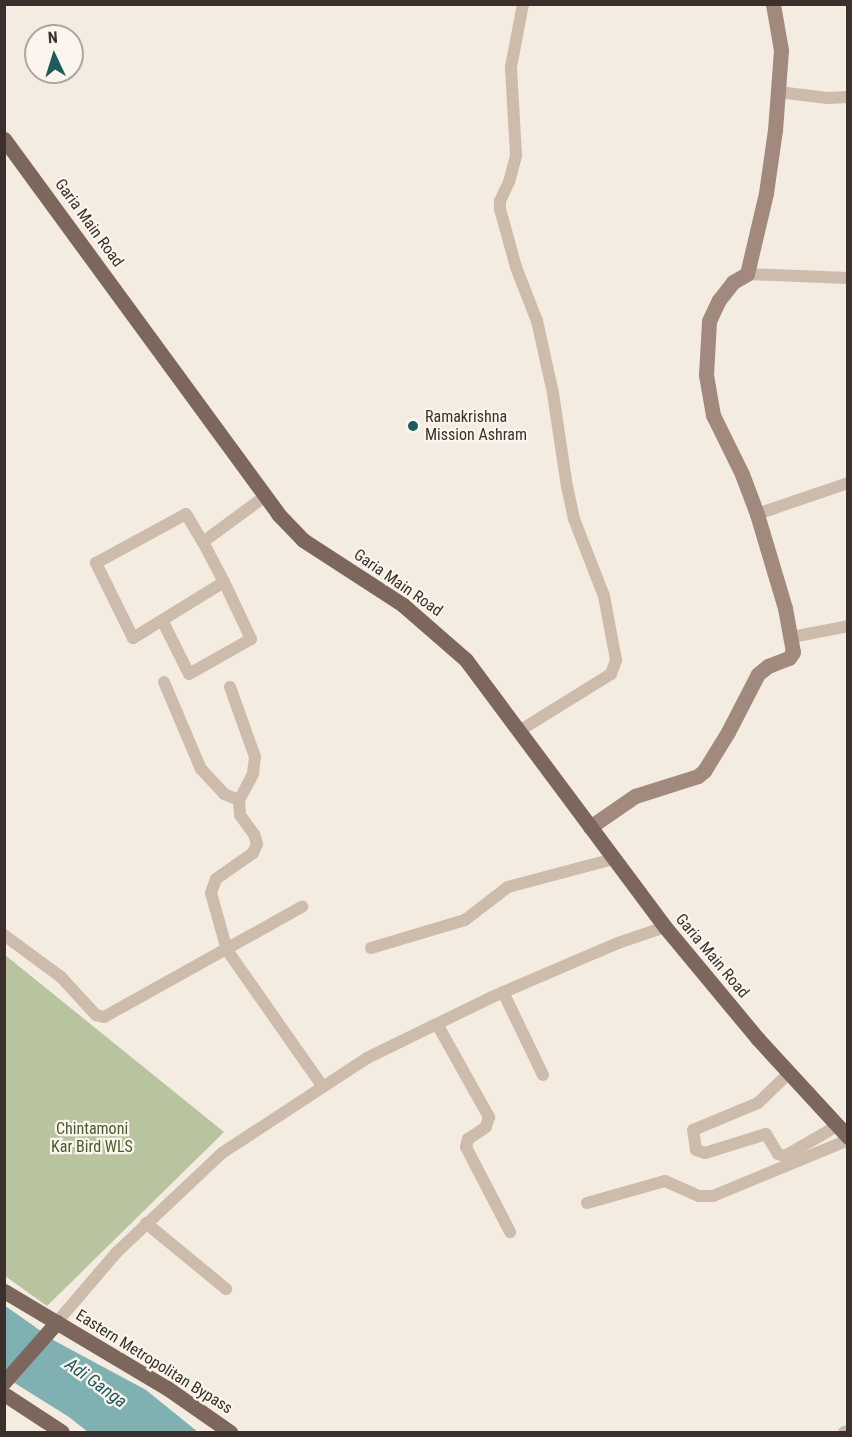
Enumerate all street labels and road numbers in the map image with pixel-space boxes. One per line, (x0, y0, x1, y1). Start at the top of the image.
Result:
street label: Garia Main Road (51, 175, 127, 271)
street label: Garia Main Road (350, 545, 446, 621)
street label: Garia Main Road (671, 910, 753, 1002)
street label: Eastern Metropolitan Bypass (72, 1306, 236, 1418)

